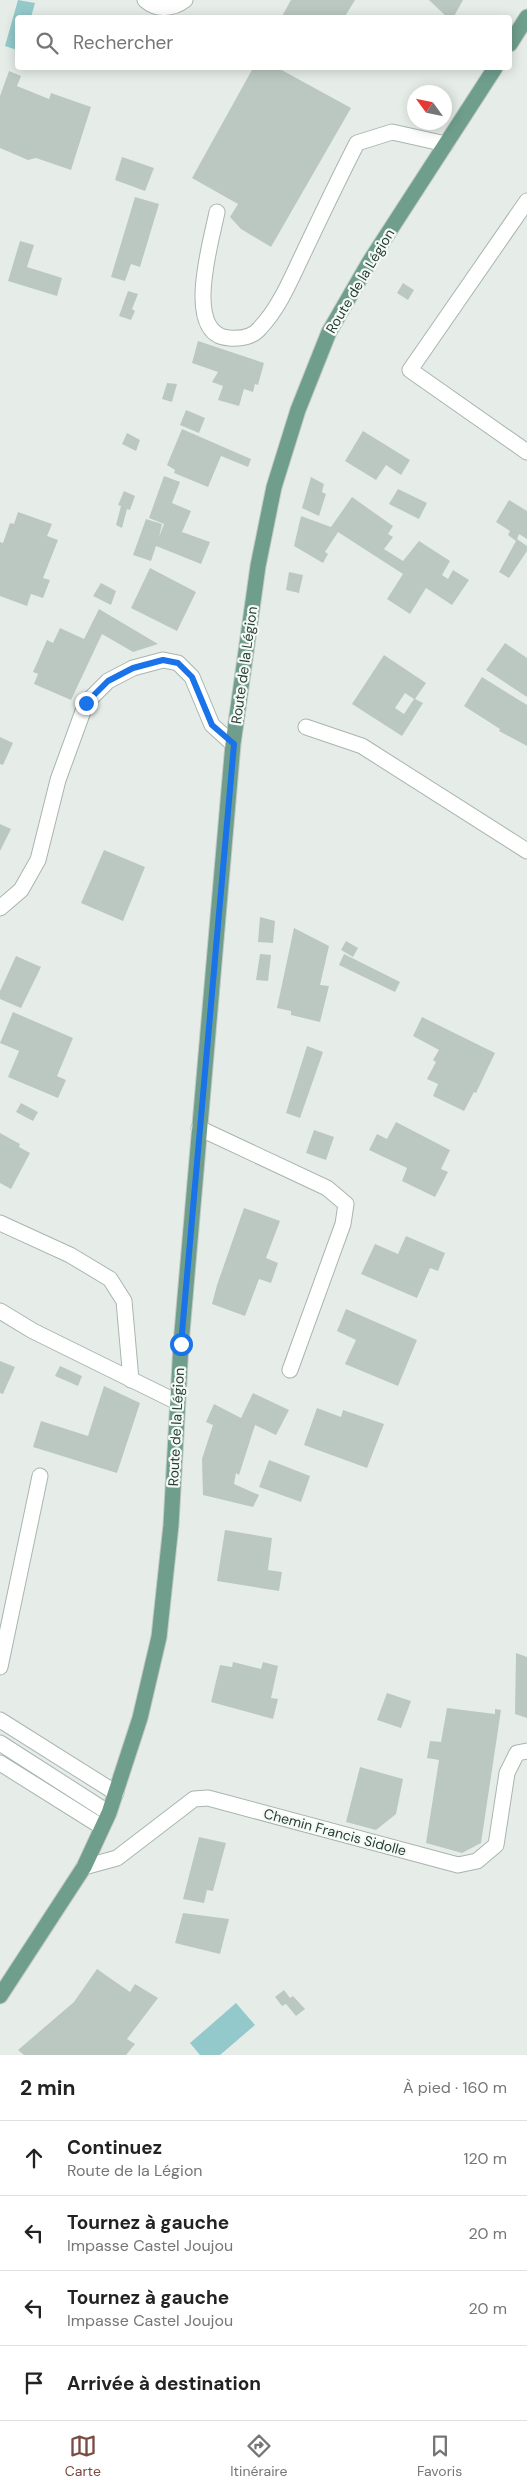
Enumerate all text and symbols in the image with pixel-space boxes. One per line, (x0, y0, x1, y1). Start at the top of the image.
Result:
search box (15, 15, 512, 70)
icon: search (33, 29, 61, 57)
text: Rechercher (73, 30, 173, 55)
north arrow (407, 85, 452, 130)
street label: Route de la Légion (322, 226, 398, 336)
street label: Route de la Légion (227, 605, 261, 725)
route end (75, 692, 98, 715)
route start (170, 1333, 193, 1356)
street label: Route de la Légion (164, 1367, 188, 1487)
street label: Chemin Francis Sidolle (262, 1804, 408, 1860)
text: 2 min (20, 2074, 76, 2102)
text: À pied · 160 m (403, 2077, 507, 2098)
text: Continuez (67, 2135, 162, 2160)
icon: ahead (20, 2144, 48, 2172)
text: 120 m (463, 2148, 507, 2169)
text: Route de la Légion (67, 2160, 203, 2181)
text: Tournez à gauche (67, 2210, 229, 2235)
icon: left (20, 2219, 48, 2247)
text: 20 m (468, 2223, 507, 2244)
text: Impasse Castel Joujou (67, 2235, 233, 2256)
text: Tournez à gauche (67, 2285, 229, 2310)
icon: left (20, 2294, 48, 2322)
text: 20 m (468, 2298, 507, 2319)
text: Impasse Castel Joujou (67, 2310, 233, 2331)
icon: arrive (20, 2369, 48, 2397)
text: Arrivée à destination (67, 2371, 261, 2396)
tab: Carte (65, 2432, 101, 2480)
tab: Itinéraire (230, 2432, 287, 2480)
tab: Favoris (417, 2432, 462, 2480)

